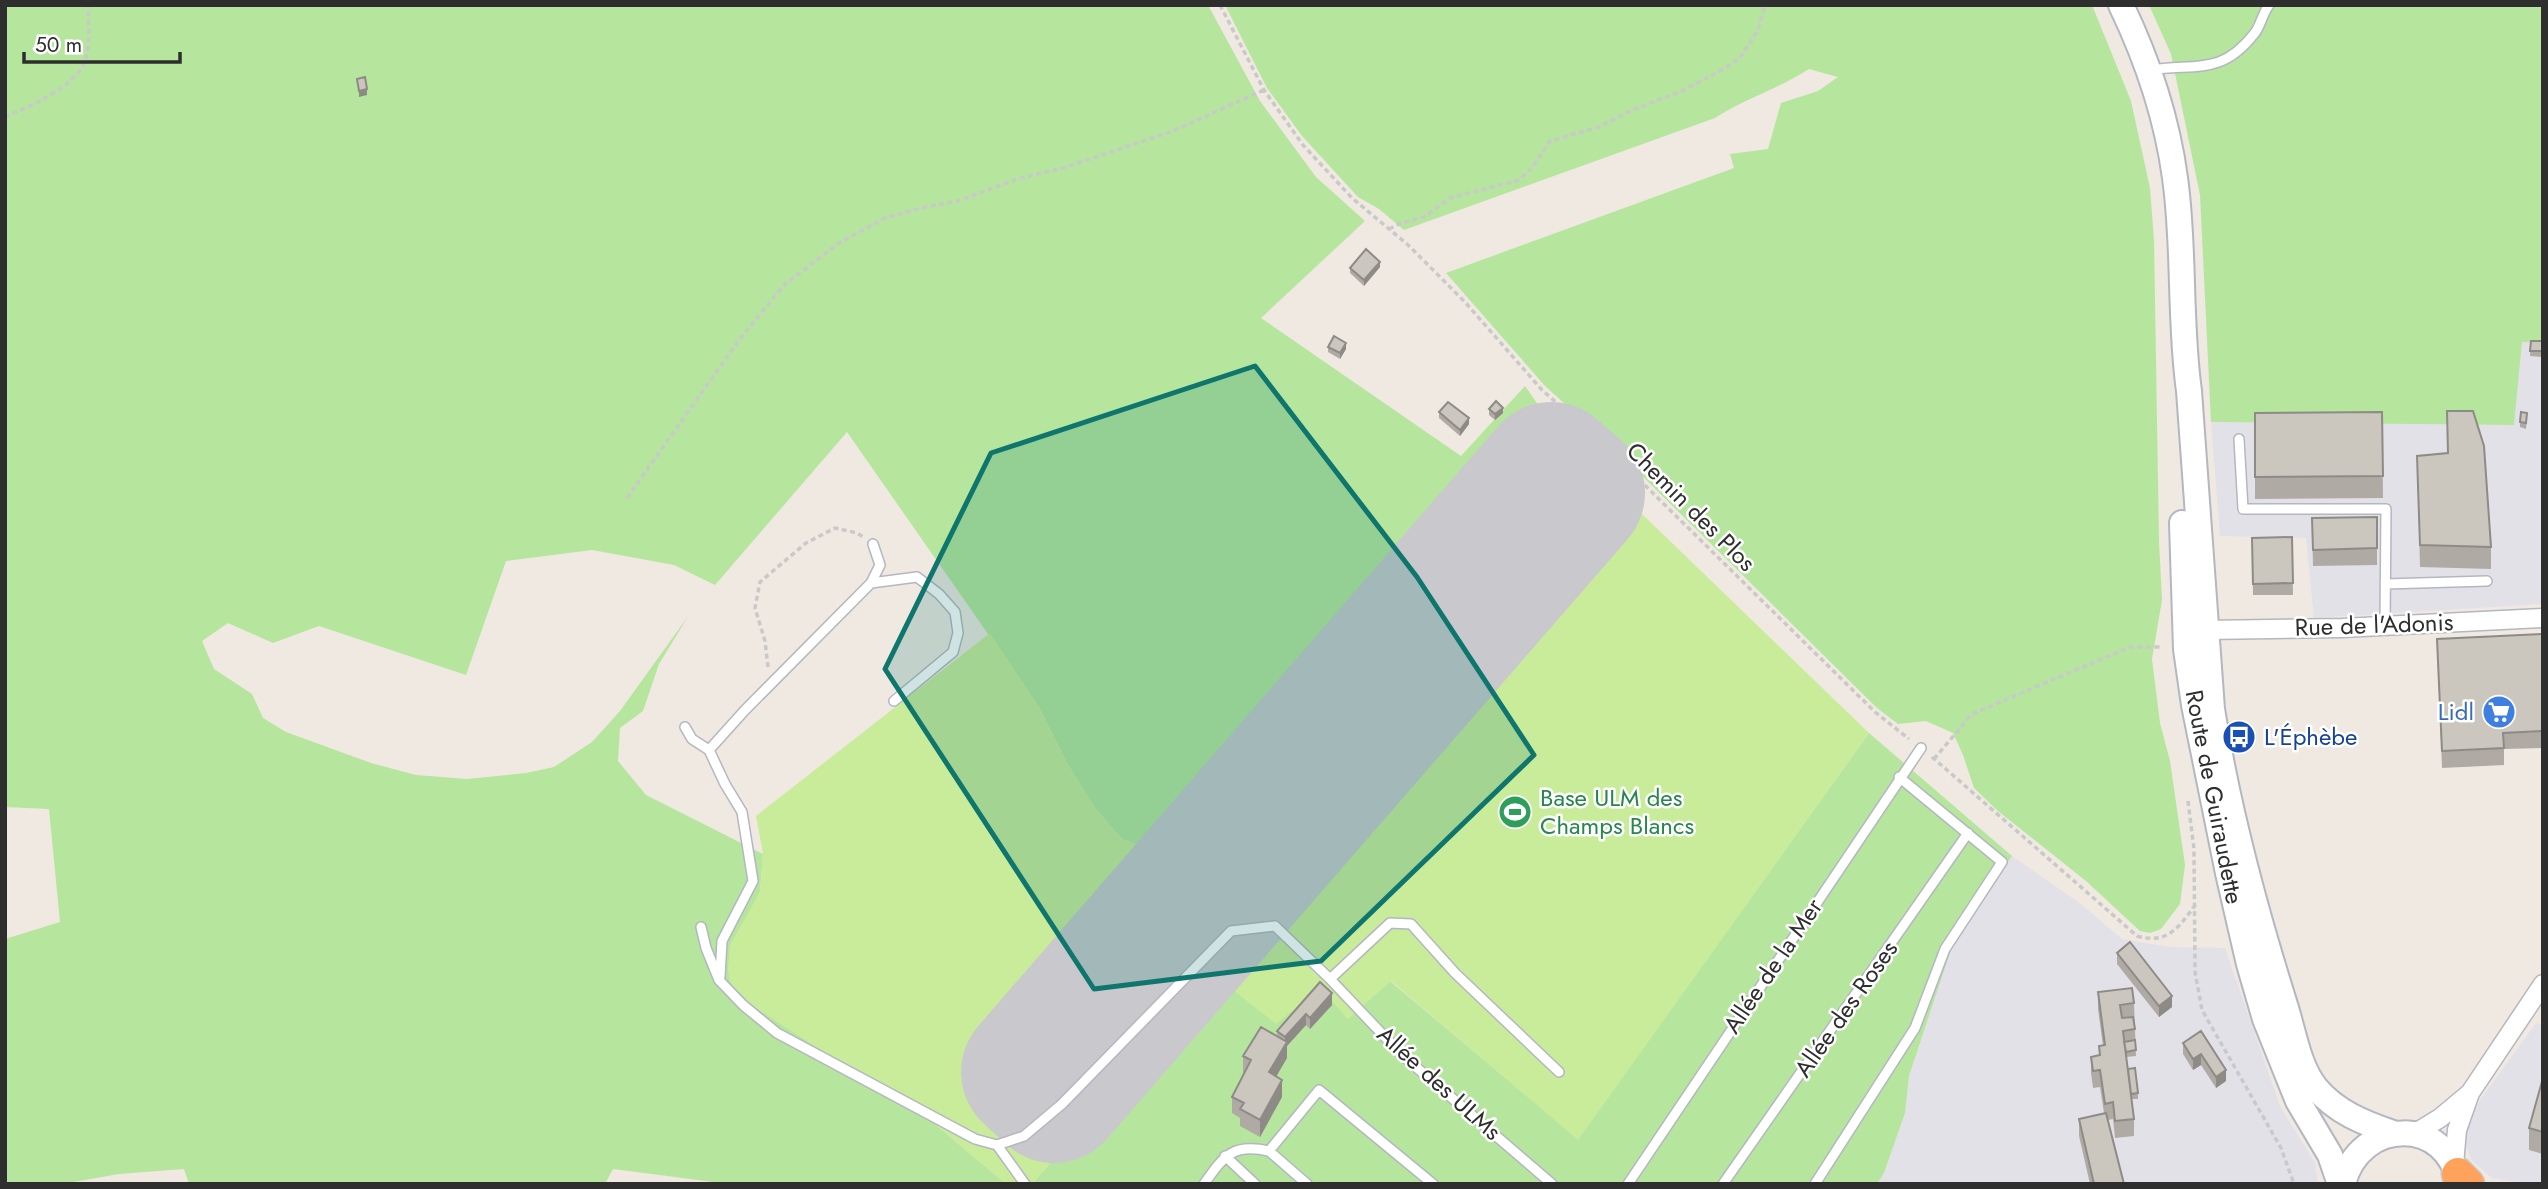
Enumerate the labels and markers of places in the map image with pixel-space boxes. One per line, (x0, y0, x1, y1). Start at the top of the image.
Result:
supermarket icon: Lidl (2480, 693, 2518, 731)
place label: Lidl (2438, 694, 2474, 729)
bus stop icon: L'Éphèbe (2220, 718, 2258, 756)
place label: L'Éphèbe (2264, 719, 2357, 754)
place label: Base ULM des Champs Blancs (1540, 780, 1694, 843)
sports icon: Base ULM des Champs Blancs (1496, 793, 1534, 831)

